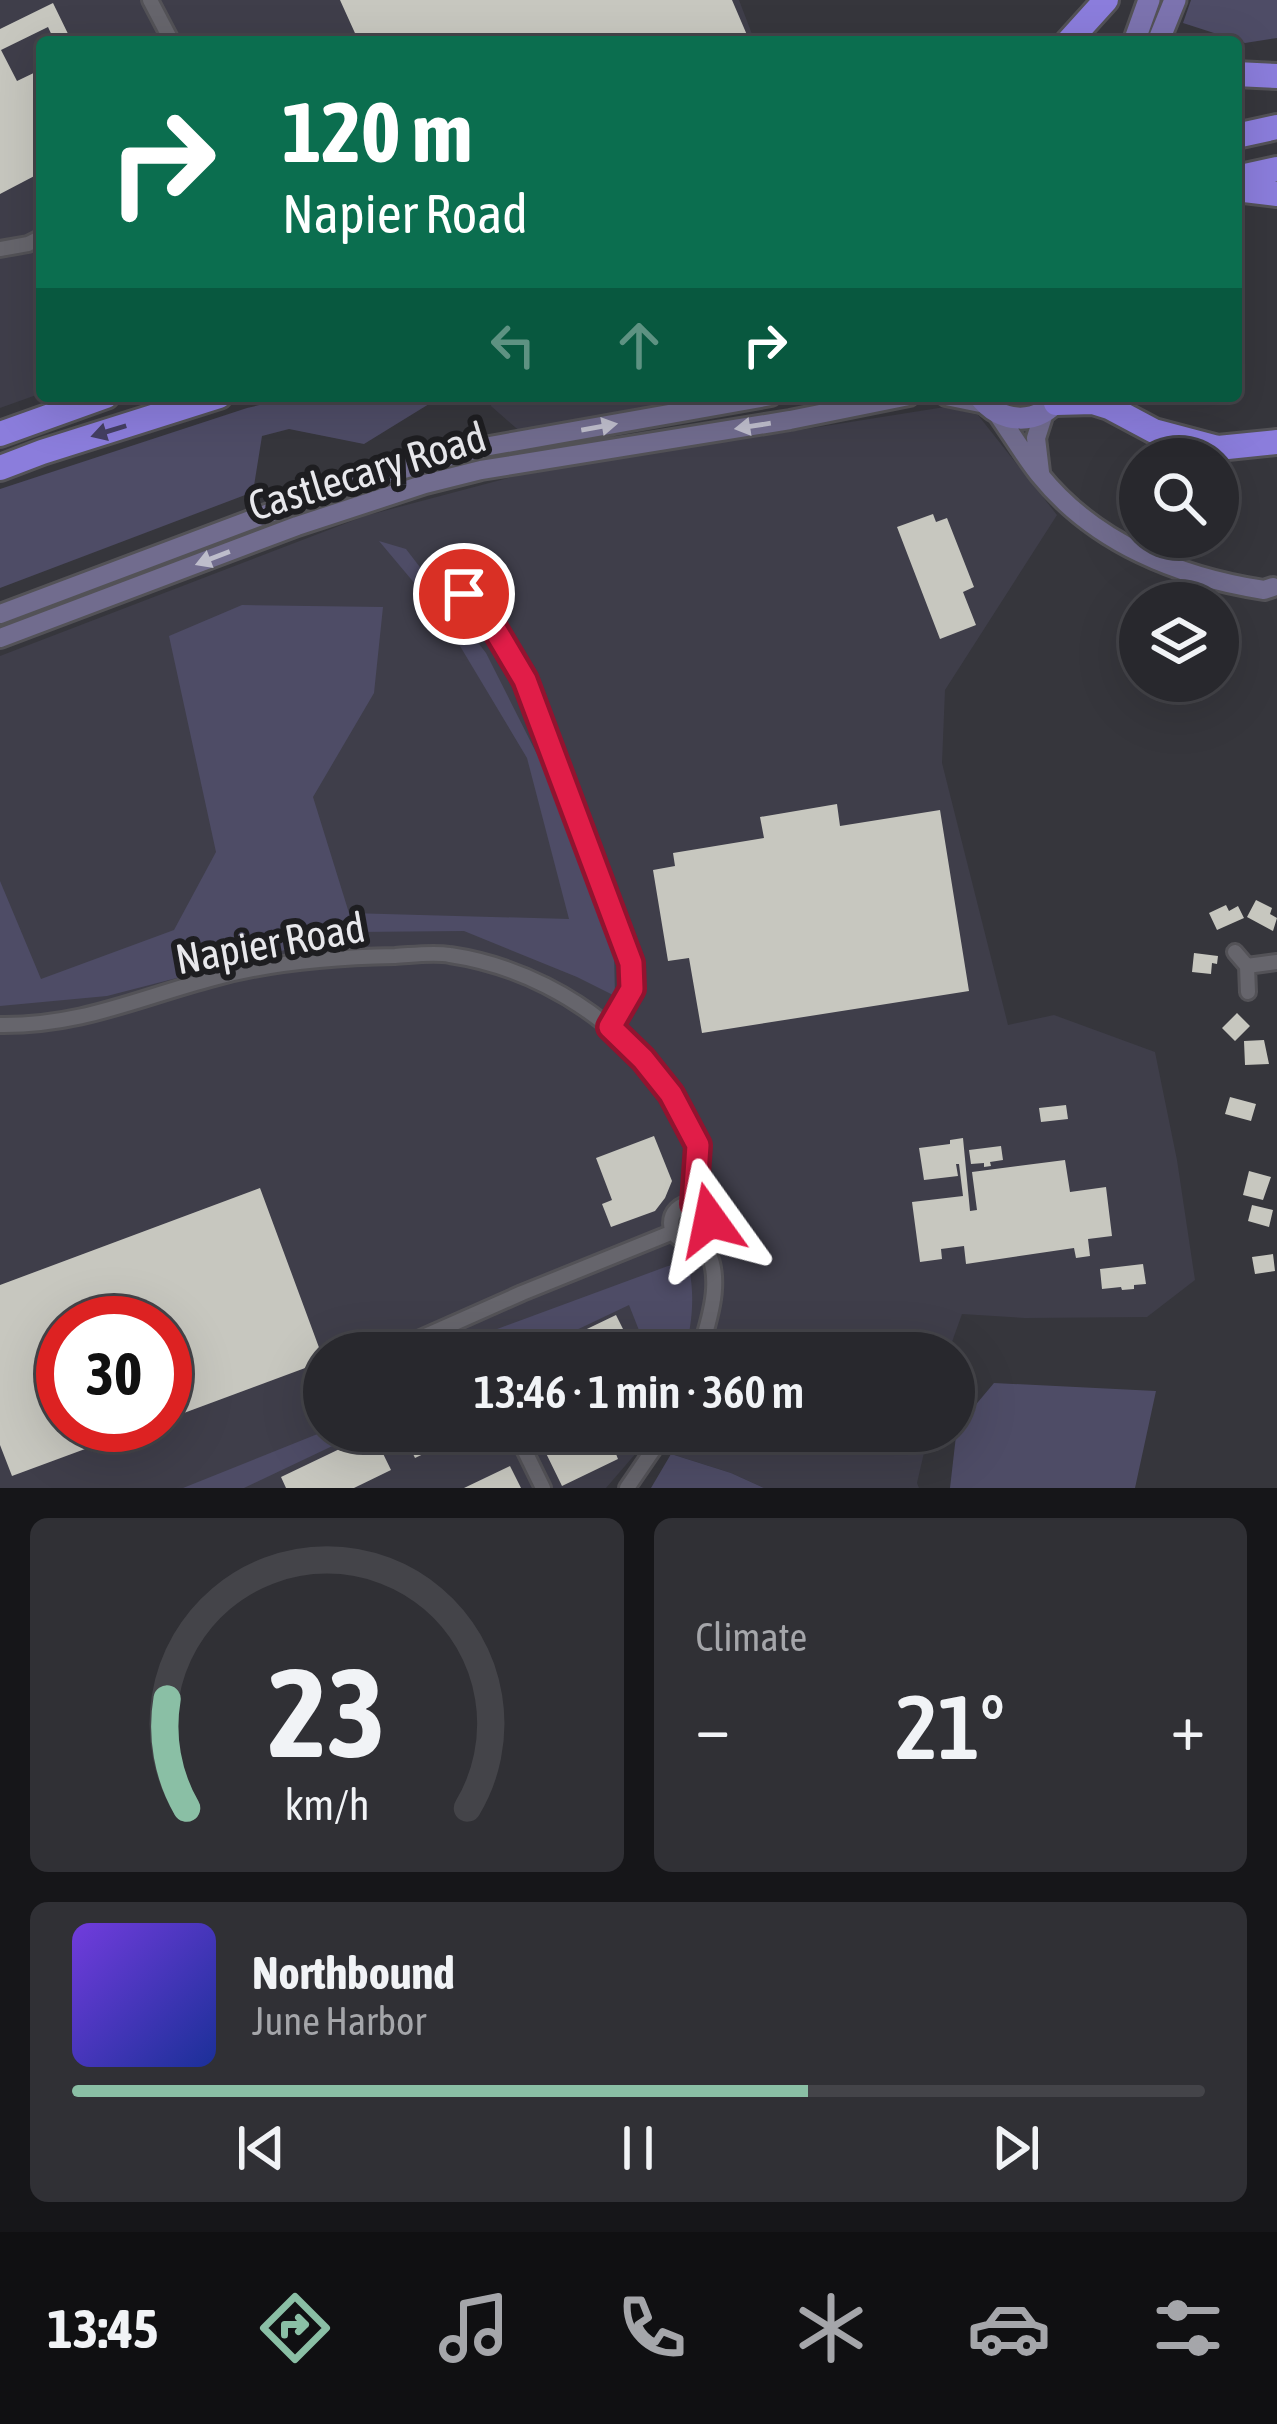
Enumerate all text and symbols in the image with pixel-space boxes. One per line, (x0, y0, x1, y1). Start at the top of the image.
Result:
icon: right (84, 84, 240, 240)
text: 120 m (282, 84, 472, 180)
text: Napier Road (282, 183, 528, 244)
icon: left (480, 312, 546, 378)
icon: ahead (606, 312, 672, 378)
icon: right (732, 312, 798, 378)
street label: Castlecary Road (243, 412, 491, 530)
one-way arrow (581, 417, 619, 436)
one-way arrow (734, 417, 771, 436)
one-way arrow (90, 422, 127, 441)
map controls (1119, 438, 1239, 702)
button: search (1119, 438, 1239, 558)
pin (413, 543, 515, 645)
one-way arrow (194, 549, 230, 568)
icon: arrive (431, 561, 497, 627)
button: layers (1119, 582, 1239, 702)
street label: Napier Road (172, 903, 368, 983)
position arrow (647, 1157, 773, 1283)
speed limit sign: 30 (36, 1296, 192, 1452)
text: 13:46 · 1 min · 360 m (474, 1366, 804, 1418)
text: Climate (696, 1615, 807, 1659)
text: 23 (268, 1640, 385, 1783)
text: 21° (896, 1675, 1005, 1778)
text: − (696, 1688, 730, 1764)
text: + (1171, 1688, 1205, 1764)
text: km/h (284, 1780, 369, 1829)
text: Northbound (252, 1947, 455, 1999)
text: June Harbor (252, 1999, 426, 2043)
icon: previous (228, 2115, 294, 2181)
icon: pause (605, 2115, 671, 2181)
icon: next (983, 2115, 1049, 2181)
icon: directions (253, 2286, 337, 2370)
icon: music (432, 2286, 516, 2370)
icon: phone (610, 2286, 694, 2370)
icon: climate (789, 2286, 873, 2370)
icon: car (967, 2286, 1051, 2370)
icon: filters (1146, 2286, 1230, 2370)
text: 13:45 (47, 2298, 158, 2359)

